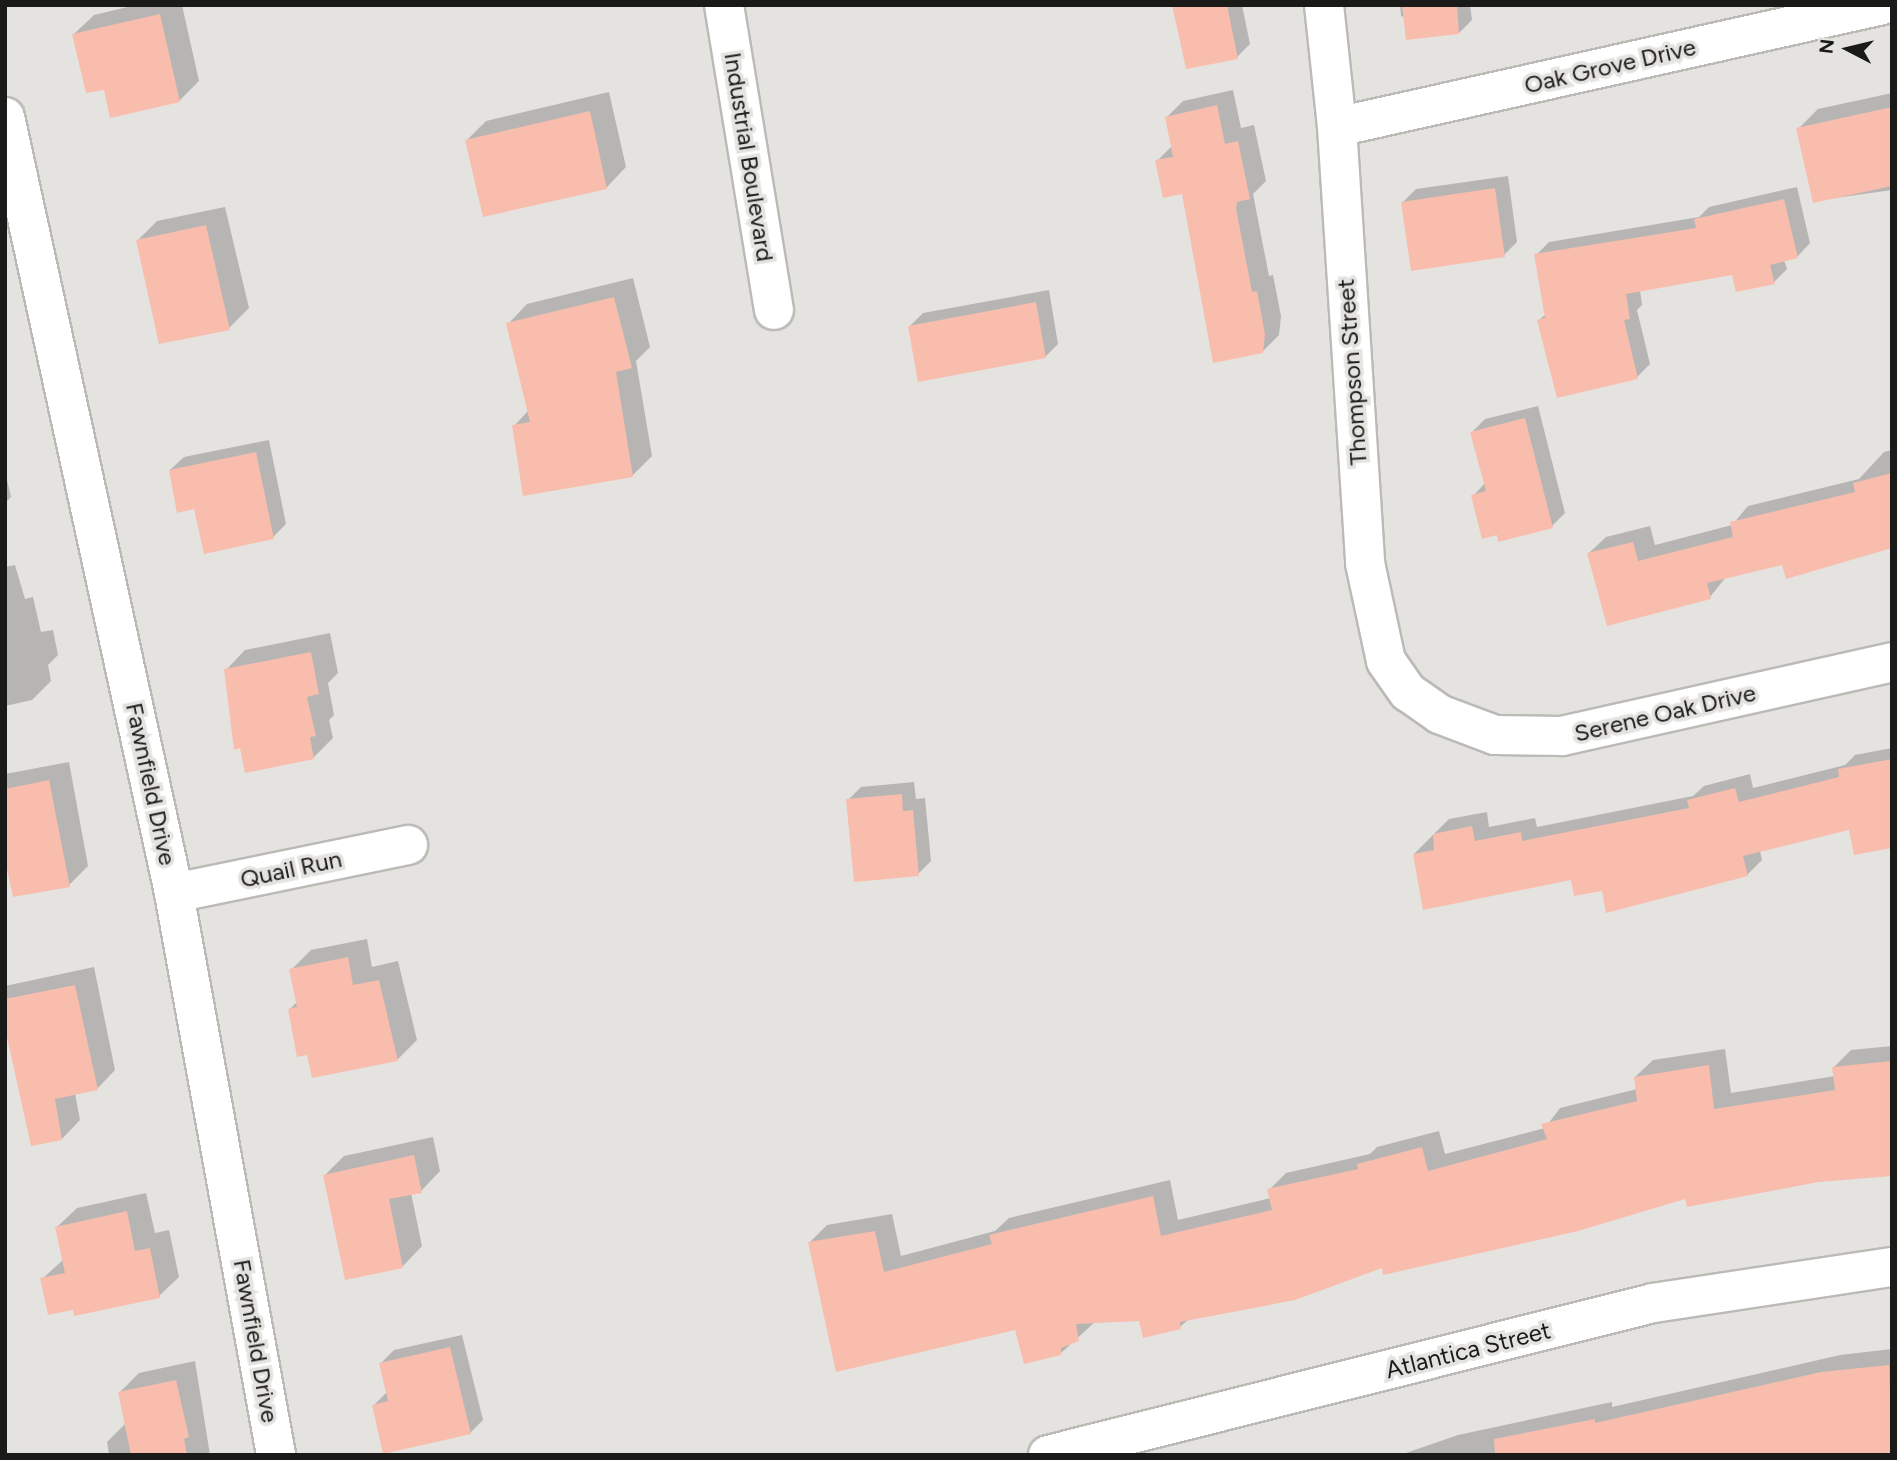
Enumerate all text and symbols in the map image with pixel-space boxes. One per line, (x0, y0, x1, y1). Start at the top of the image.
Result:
north arrow (1813, 14, 1883, 84)
street label: Oak Grove Drive (1521, 32, 1699, 100)
text: N (1814, 38, 1839, 55)
street label: Industrial Boulevard (718, 50, 780, 264)
street label: Thompson Street (1331, 278, 1373, 466)
street label: Serene Oak Drive (1571, 678, 1759, 748)
street label: Fawnfield Drive (120, 700, 182, 868)
street label: Quail Run (238, 844, 344, 894)
street label: Fawnfield Drive (227, 1257, 285, 1425)
street label: Atlantica Street (1382, 1316, 1554, 1384)

